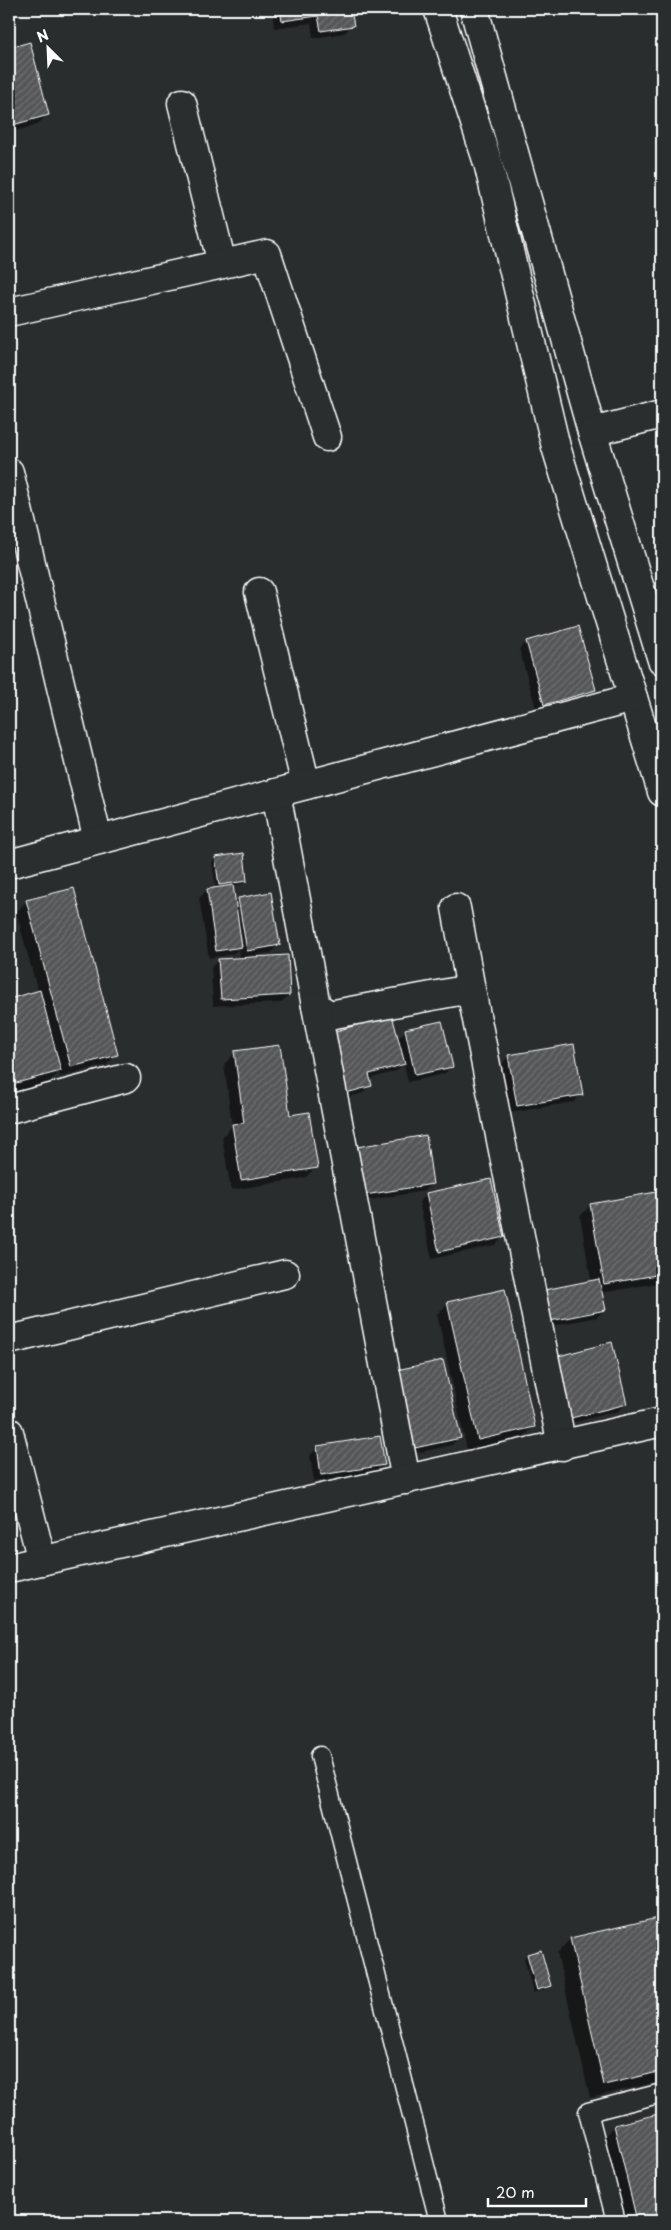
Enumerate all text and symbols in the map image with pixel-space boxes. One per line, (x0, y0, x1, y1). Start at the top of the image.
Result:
north arrow (22, 22, 72, 72)
text: N (33, 24, 52, 48)
scale bar (488, 2175, 586, 2207)
text: 20 m (496, 2180, 535, 2203)

